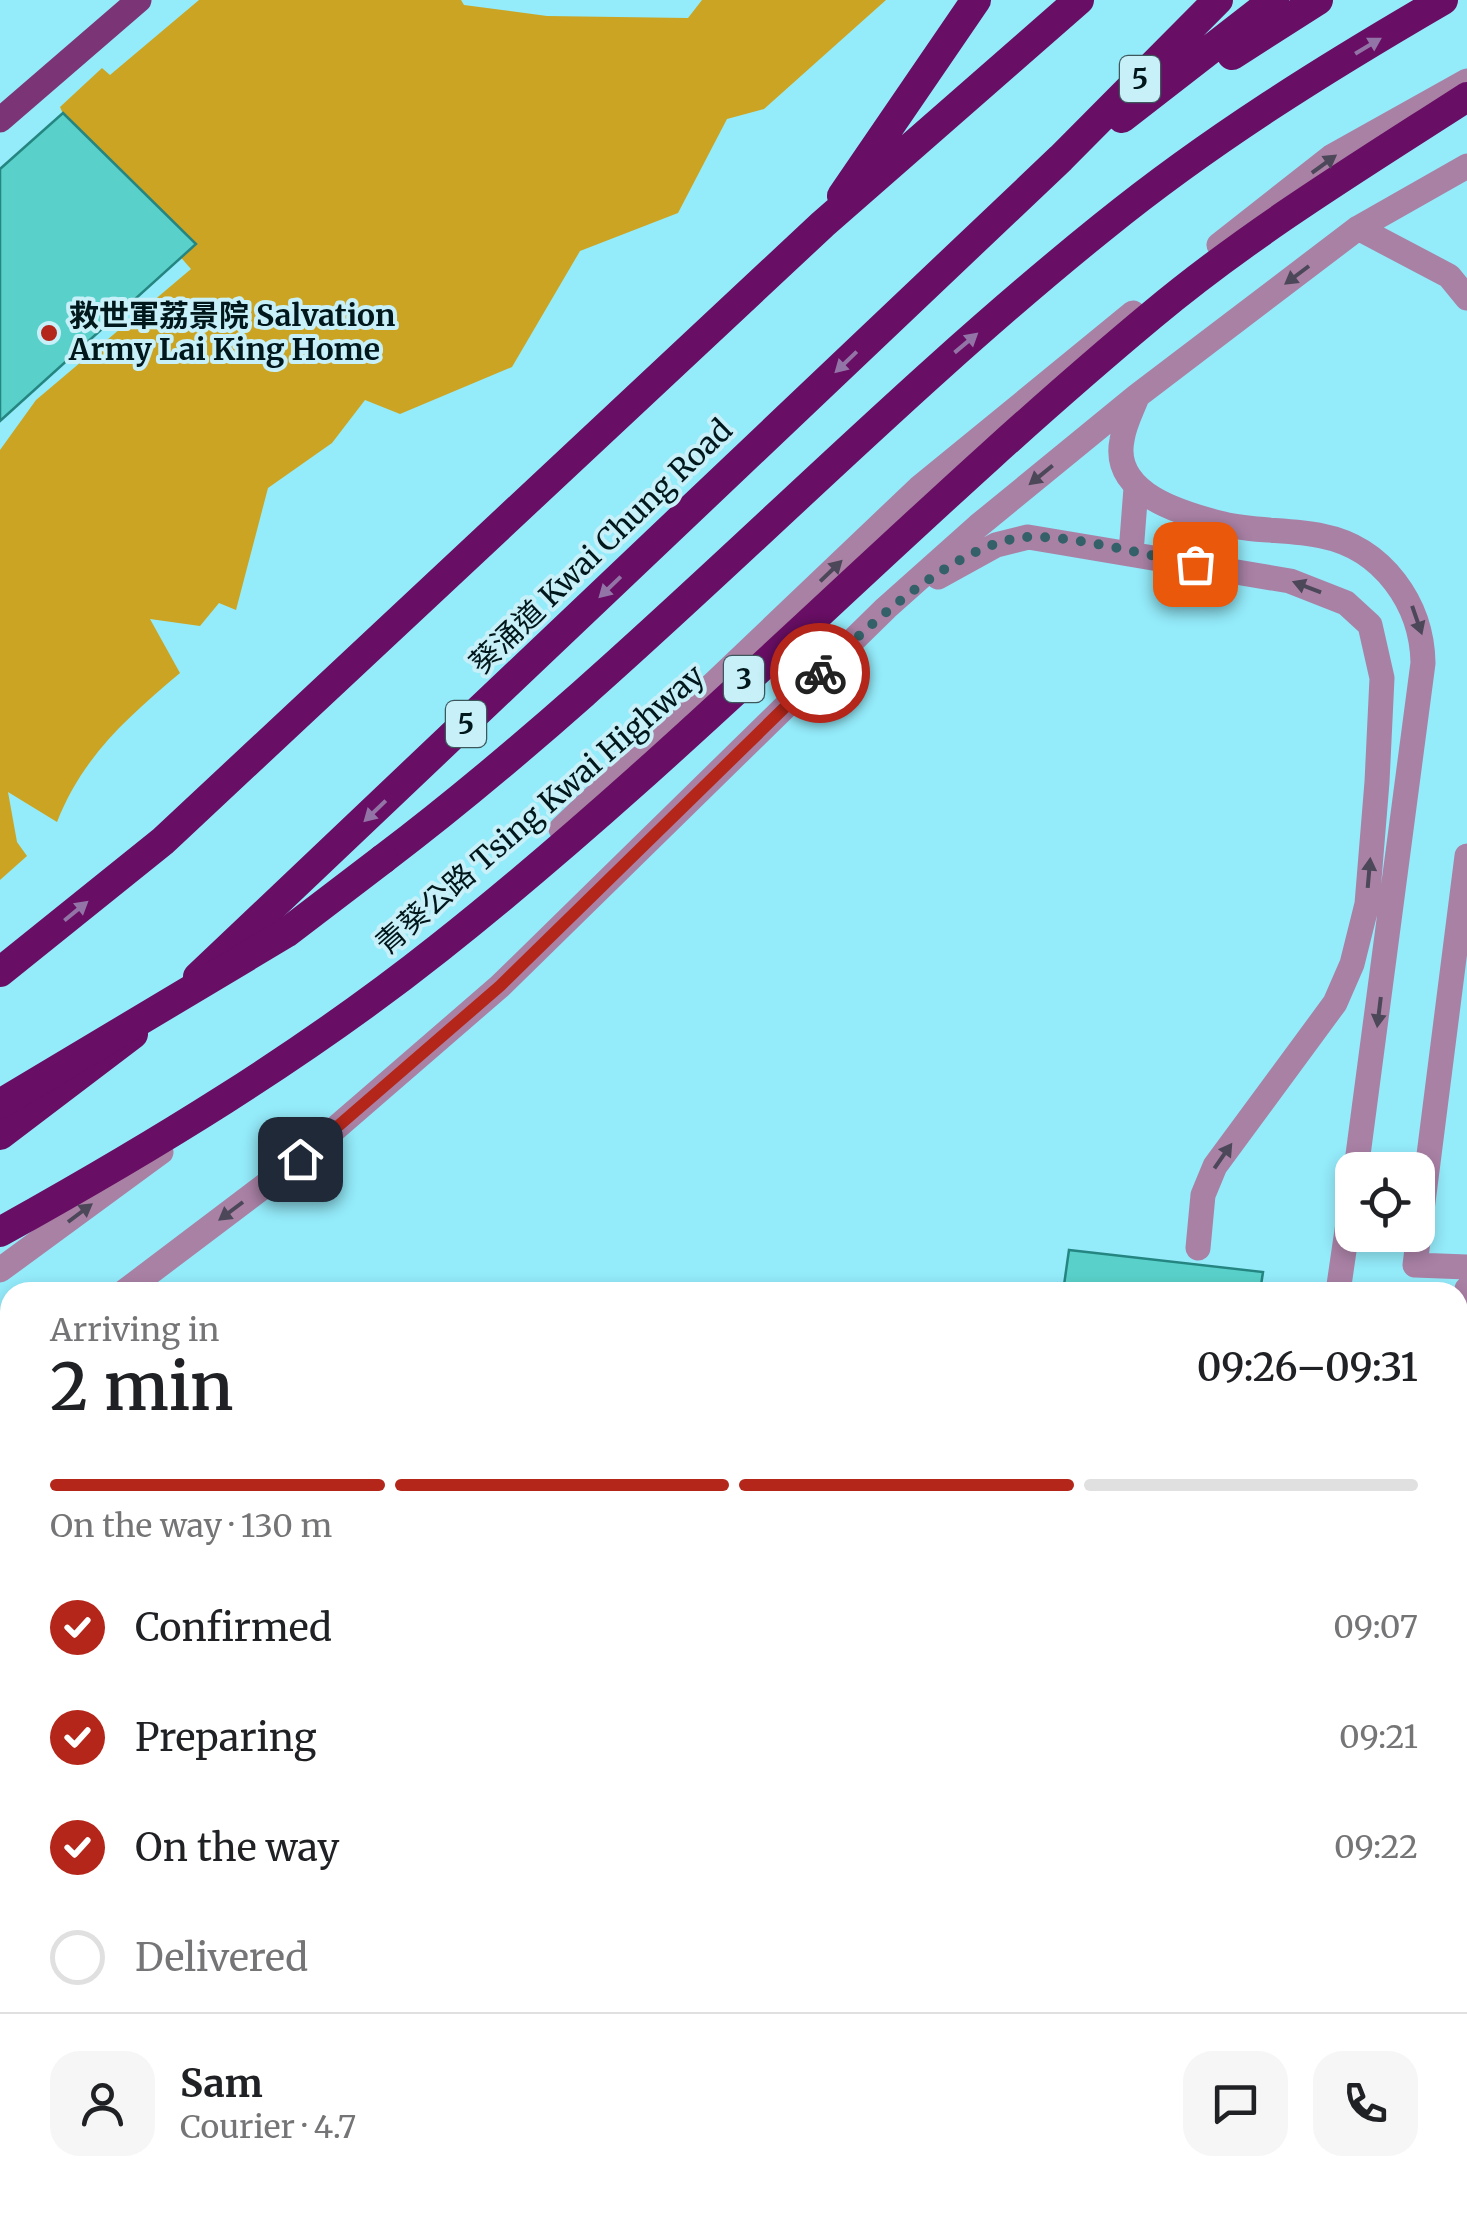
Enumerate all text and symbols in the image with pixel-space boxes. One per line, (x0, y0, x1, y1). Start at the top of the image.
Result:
one-way arrow (1354, 38, 1382, 55)
road number: 5 (1120, 56, 1160, 102)
one-way arrow (1311, 155, 1337, 174)
one-way arrow (1284, 264, 1310, 285)
place label: 救世軍荔景院 Salvation Army Lai King Home (68, 296, 395, 368)
marker: 救世軍荔景院 Salvation Army Lai King Home (38, 322, 60, 344)
one-way arrow (954, 332, 979, 354)
one-way arrow (834, 350, 858, 373)
street label: 葵涌道 Kwai Chung Road (461, 411, 739, 682)
one-way arrow (1028, 464, 1053, 485)
pin (1153, 522, 1238, 607)
icon: bag (1168, 537, 1223, 592)
one-way arrow (819, 560, 843, 583)
one-way arrow (599, 575, 623, 598)
one-way arrow (1291, 579, 1321, 595)
one-way arrow (1411, 606, 1426, 636)
courier (770, 623, 870, 723)
icon: bike (793, 646, 848, 701)
street label: 青葵公路 Tsing Kwai Highway (367, 656, 712, 962)
road number: 3 (724, 656, 764, 702)
road number: 5 (446, 701, 486, 747)
one-way arrow (364, 799, 388, 822)
one-way arrow (1362, 857, 1378, 889)
one-way arrow (63, 901, 89, 922)
one-way arrow (1371, 996, 1387, 1028)
pin (258, 1117, 343, 1202)
icon: home (273, 1132, 328, 1187)
one-way arrow (1213, 1143, 1232, 1170)
map controls (1335, 1152, 1435, 1252)
button: locate (1335, 1152, 1435, 1252)
one-way arrow (218, 1201, 244, 1221)
one-way arrow (67, 1204, 93, 1224)
text: Arriving in (50, 1310, 219, 1350)
text: 09:26–09:31 (1197, 1344, 1418, 1391)
text: 2 min (50, 1346, 234, 1428)
text: On the way · 130 m (50, 1506, 332, 1546)
icon: check (50, 1600, 105, 1655)
text: Confirmed (135, 1604, 332, 1651)
text: 09:07 (1333, 1607, 1418, 1647)
icon: check (50, 1710, 105, 1765)
text: Preparing (135, 1714, 317, 1761)
text: 09:21 (1339, 1717, 1418, 1757)
icon: check (50, 1820, 105, 1875)
text: On the way (135, 1824, 339, 1871)
text: 09:22 (1334, 1827, 1418, 1867)
text: Delivered (135, 1934, 308, 1981)
button: person (50, 2051, 155, 2156)
button: chat (1183, 2051, 1288, 2156)
button: phone (1313, 2051, 1418, 2156)
text: Sam (180, 2060, 263, 2107)
text: Courier · 4.7 (180, 2107, 356, 2147)

